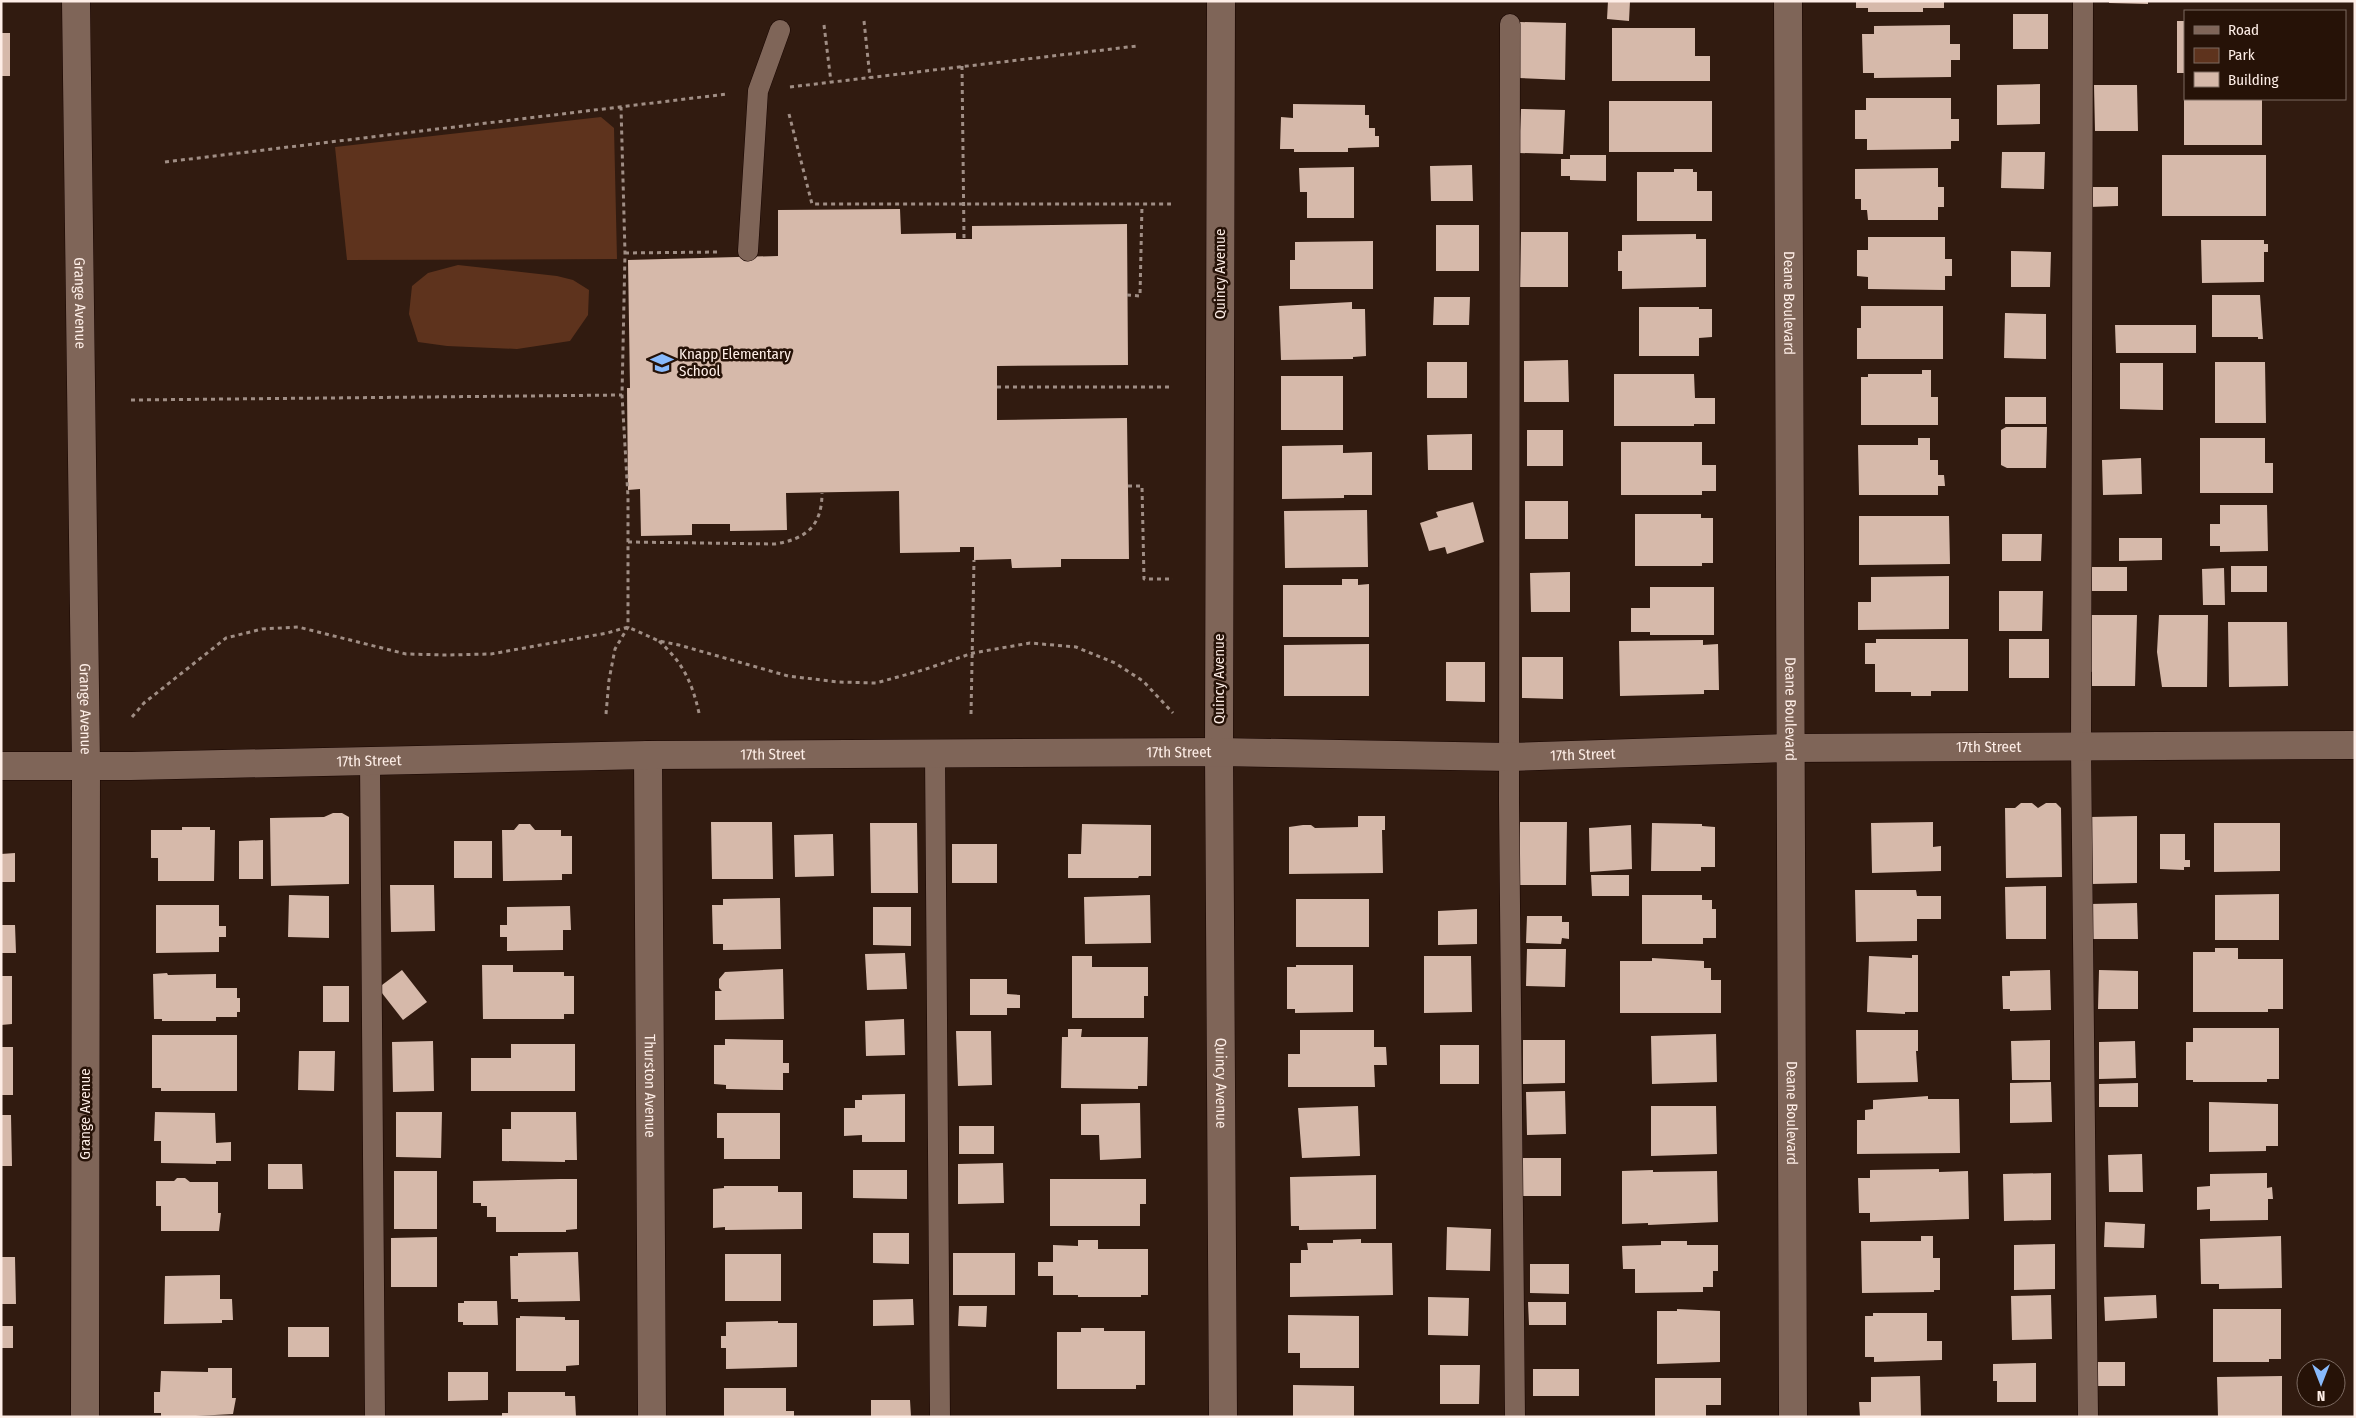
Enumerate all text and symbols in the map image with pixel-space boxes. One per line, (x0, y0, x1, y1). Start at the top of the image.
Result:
legend (2184, 10, 2346, 100)
text: Road (2228, 21, 2259, 39)
text: Park (2228, 46, 2255, 64)
text: Building (2228, 71, 2279, 89)
street label: Quincy Avenue (1211, 229, 1229, 319)
street label: Deane Boulevard (1780, 251, 1798, 355)
street label: Grange Avenue (70, 257, 90, 349)
place label: Knapp Elementary School (679, 345, 791, 380)
school or university icon: Knapp Elementary School (649, 350, 675, 376)
street label: Quincy Avenue (1210, 634, 1228, 724)
street label: Deane Boulevard (1781, 657, 1800, 761)
street label: Grange Avenue (76, 663, 95, 755)
street label: 17th Street (1956, 738, 2021, 756)
street label: 17th Street (1146, 743, 1212, 761)
street label: 17th Street (740, 745, 806, 764)
street label: 17th Street (1550, 745, 1616, 765)
street label: 17th Street (336, 751, 402, 771)
street label: Thurston Avenue (641, 1034, 659, 1138)
street label: Quincy Avenue (1212, 1038, 1230, 1128)
street label: Deane Boulevard (1783, 1061, 1801, 1165)
street label: Grange Avenue (76, 1068, 94, 1160)
north arrow (2296, 1358, 2346, 1408)
text: N (2317, 1387, 2325, 1404)

